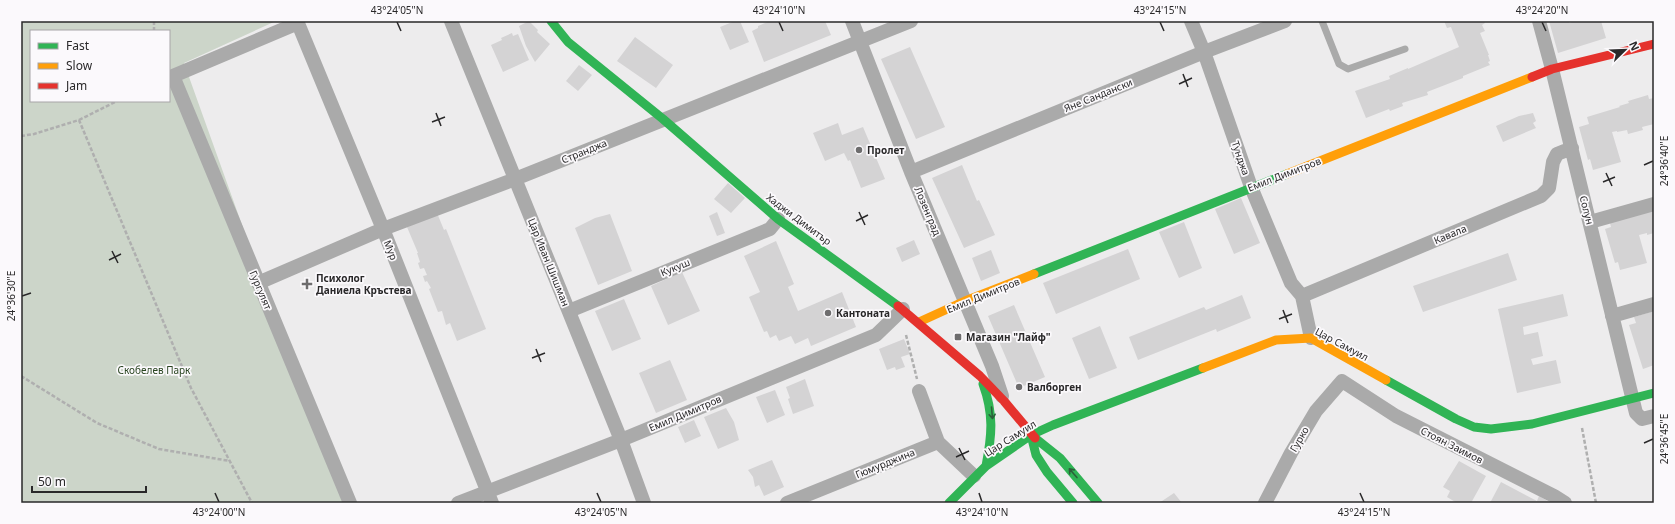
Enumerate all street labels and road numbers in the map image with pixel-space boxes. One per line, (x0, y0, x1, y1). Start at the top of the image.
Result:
street label: Яне Сандански (1062, 75, 1134, 115)
street label: Странджа (559, 136, 609, 166)
street label: Тунджа (1229, 139, 1253, 177)
street label: Емил Димитров (1245, 153, 1323, 194)
street label: Лозенград (911, 185, 945, 237)
street label: Хаджи Димитър (764, 190, 834, 248)
street label: Солун (1577, 194, 1597, 226)
street label: Цар Иван Шишман (525, 216, 573, 308)
street label: Кавала (1431, 221, 1469, 247)
street label: Мур (381, 238, 401, 262)
street label: Кукуш (658, 255, 692, 279)
street label: Гургулят (246, 268, 276, 312)
street label: Емил Димитров (944, 274, 1022, 316)
street label: Цар Самуил (1313, 324, 1371, 364)
street label: Емил Димитров (647, 391, 724, 435)
street label: Цар Самуил (982, 417, 1039, 459)
street label: Стоян Заимов (1418, 423, 1486, 467)
street label: Гурко (1286, 424, 1312, 454)
street label: Гюмурджина (853, 445, 917, 481)

